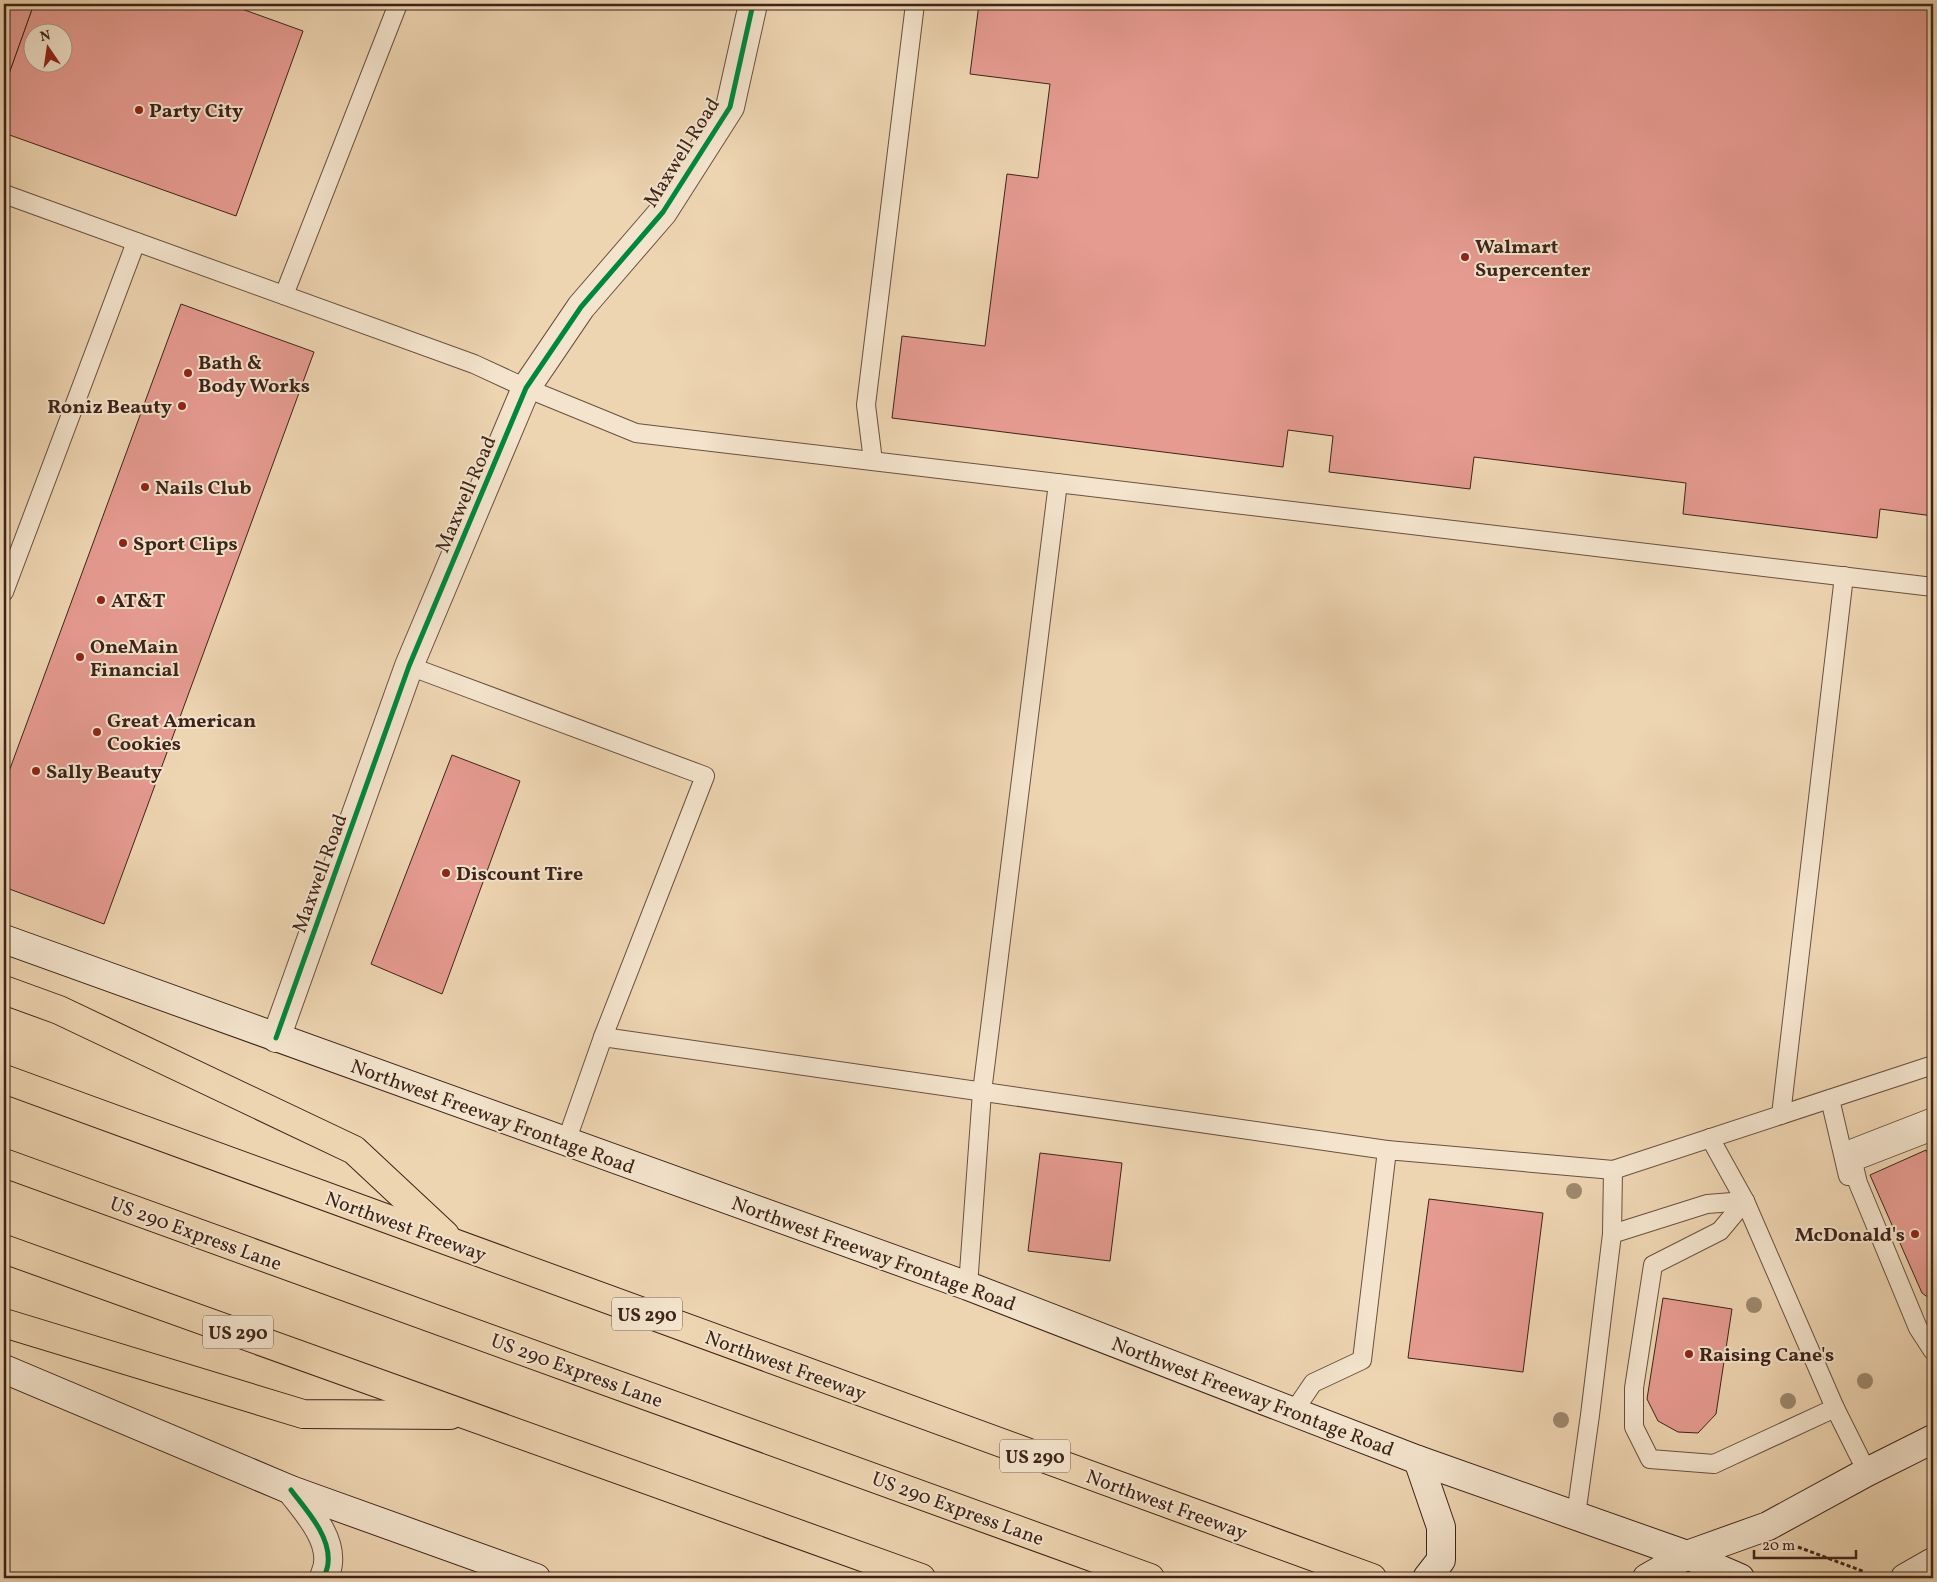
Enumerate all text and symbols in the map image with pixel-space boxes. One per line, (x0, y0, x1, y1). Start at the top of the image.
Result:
north arrow (22, 22, 72, 72)
text: N (38, 26, 53, 47)
street label: Maxwell Road (638, 93, 728, 213)
place label: Party City (149, 98, 243, 126)
marker: Party City (133, 104, 145, 116)
place label: Walmart Supercenter (1475, 234, 1591, 285)
marker: Walmart Supercenter (1459, 251, 1471, 263)
place label: Bath & Body Works (198, 350, 310, 401)
marker: Bath & Body Works (182, 367, 194, 379)
place label: Roniz Beauty (47, 394, 172, 422)
marker: Roniz Beauty (176, 400, 188, 412)
street label: Maxwell Road (430, 432, 504, 558)
place label: Nails Club (155, 475, 251, 503)
marker: Nails Club (139, 481, 151, 493)
place label: Sport Clips (133, 531, 238, 559)
marker: Sport Clips (117, 537, 129, 549)
place label: AT&T (111, 588, 166, 616)
marker: AT&T (95, 594, 107, 606)
place label: OneMain Financial (90, 634, 179, 685)
marker: OneMain Financial (74, 651, 86, 663)
place label: Great American Cookies (107, 708, 256, 759)
marker: Great American Cookies (91, 726, 103, 738)
place label: Sally Beauty (46, 759, 162, 787)
marker: Sally Beauty (30, 765, 42, 777)
street label: Maxwell Road (286, 810, 355, 937)
place label: Discount Tire (456, 861, 583, 889)
marker: Discount Tire (440, 867, 452, 879)
street label: Northwest Freeway Frontage Road (346, 1053, 638, 1182)
street label: Northwest Freeway (321, 1186, 490, 1270)
street label: Northwest Freeway Frontage Road (727, 1190, 1019, 1319)
street label: US 290 Express Lane (105, 1191, 285, 1279)
place label: McDonald's (1795, 1222, 1905, 1250)
marker: McDonald's (1909, 1228, 1921, 1240)
road number: US 290 (612, 1298, 682, 1330)
road number: US 290 (203, 1315, 273, 1348)
street label: Northwest Freeway (701, 1325, 870, 1409)
street label: US 290 Express Lane (486, 1328, 666, 1416)
street label: Northwest Freeway Frontage Road (1107, 1331, 1398, 1465)
place label: Raising Cane's (1699, 1342, 1834, 1370)
marker: Raising Cane's (1683, 1348, 1695, 1360)
road number: US 290 (1000, 1440, 1070, 1472)
street label: Northwest Freeway (1082, 1464, 1251, 1548)
street label: US 290 Express Lane (867, 1466, 1047, 1554)
scale bar (1754, 1527, 1857, 1559)
text: 20 m (1762, 1536, 1795, 1557)

